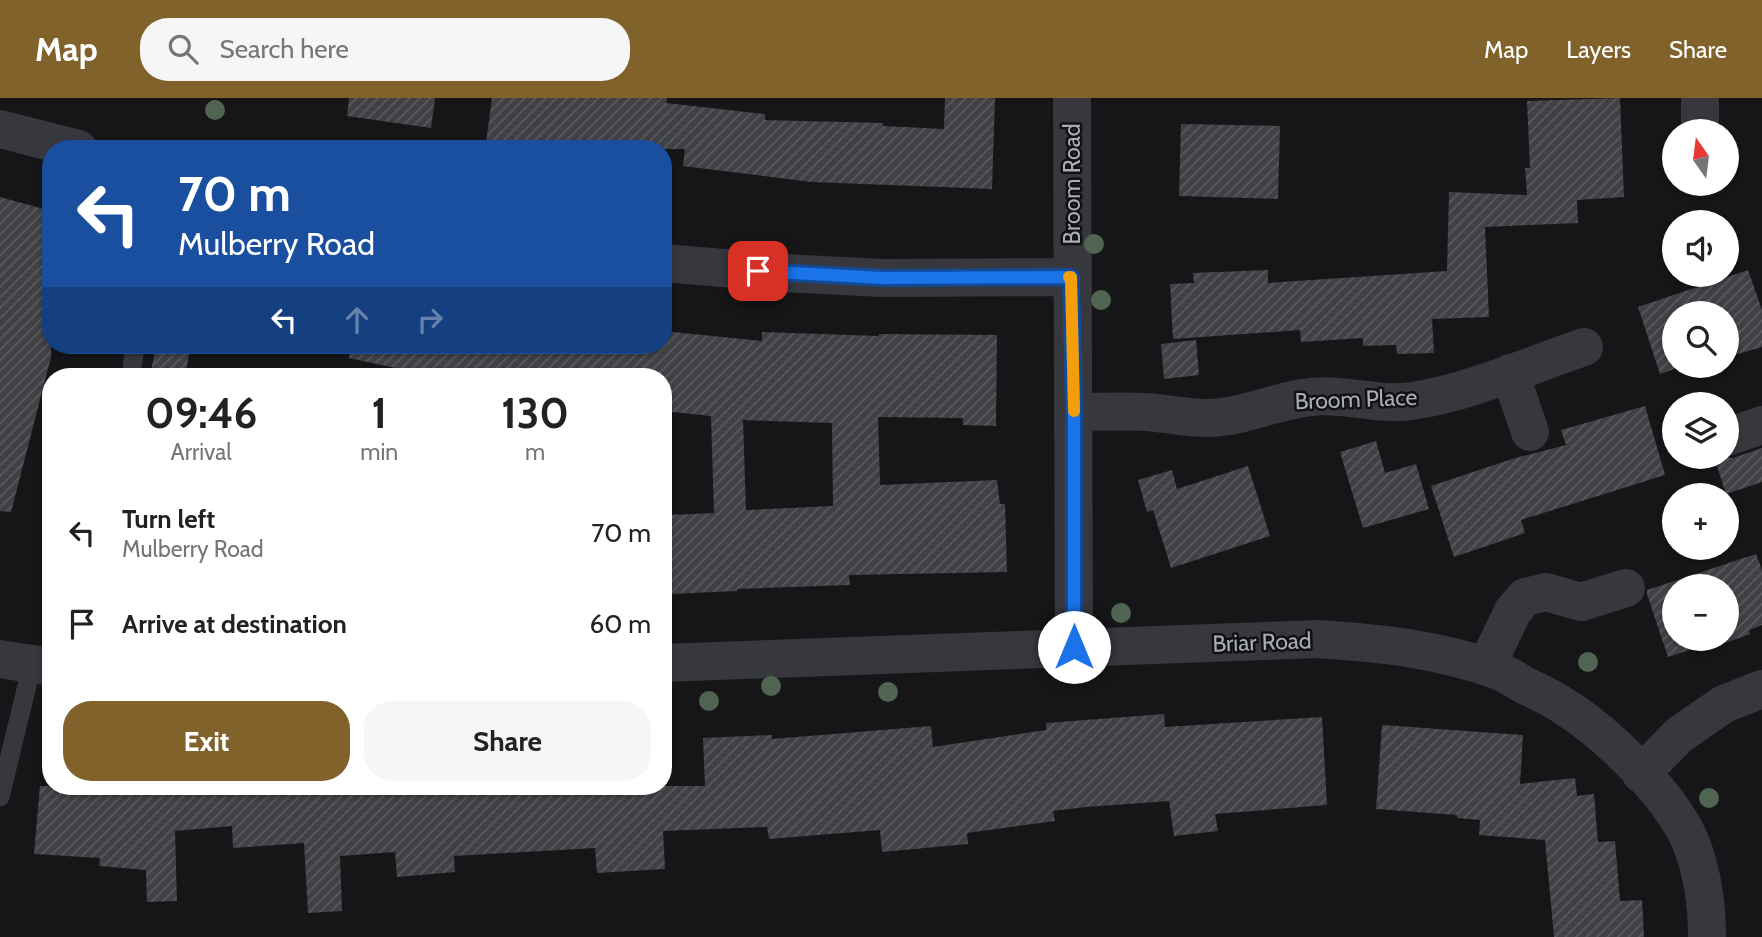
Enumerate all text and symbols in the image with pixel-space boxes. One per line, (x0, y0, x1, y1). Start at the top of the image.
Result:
search box (140, 18, 630, 81)
text: Map (35, 29, 98, 69)
icon: search (164, 30, 202, 68)
text: Search here (220, 33, 349, 65)
text: Map (1484, 35, 1528, 64)
text: Layers (1566, 35, 1631, 64)
text: Share (1669, 35, 1727, 64)
north arrow (1662, 119, 1740, 196)
map controls (1662, 119, 1739, 651)
street label: Broom Road (1058, 123, 1086, 245)
text: 70 m (178, 164, 291, 223)
icon: left (63, 168, 154, 259)
button: sound (1662, 210, 1739, 287)
text: Mulberry Road (178, 224, 375, 263)
pin (728, 241, 788, 301)
icon: arrive (739, 252, 777, 290)
icon: left (265, 301, 303, 339)
icon: ahead (338, 301, 376, 339)
icon: right (411, 301, 449, 339)
button: search (1662, 301, 1739, 378)
street label: Broom Place (1294, 383, 1418, 415)
text: 09:46 (145, 387, 257, 439)
text: 1 (371, 387, 387, 439)
text: 130 (501, 387, 569, 439)
button: layers (1662, 392, 1739, 469)
text: Arrival (171, 438, 232, 466)
text: min (360, 438, 398, 466)
text: m (525, 438, 545, 466)
button: + (1662, 483, 1739, 560)
text: Turn left (122, 503, 215, 535)
icon: left (63, 514, 101, 552)
text: 70 m (591, 517, 651, 549)
text: Mulberry Road (122, 535, 264, 563)
button: − (1662, 574, 1739, 651)
icon: arrive (63, 605, 101, 643)
text: Arrive at destination (122, 608, 347, 640)
text: 60 m (589, 608, 651, 640)
position arrow (1037, 610, 1111, 684)
street label: Briar Road (1212, 626, 1312, 658)
button: Exit (63, 701, 350, 781)
button: Share (364, 701, 651, 781)

